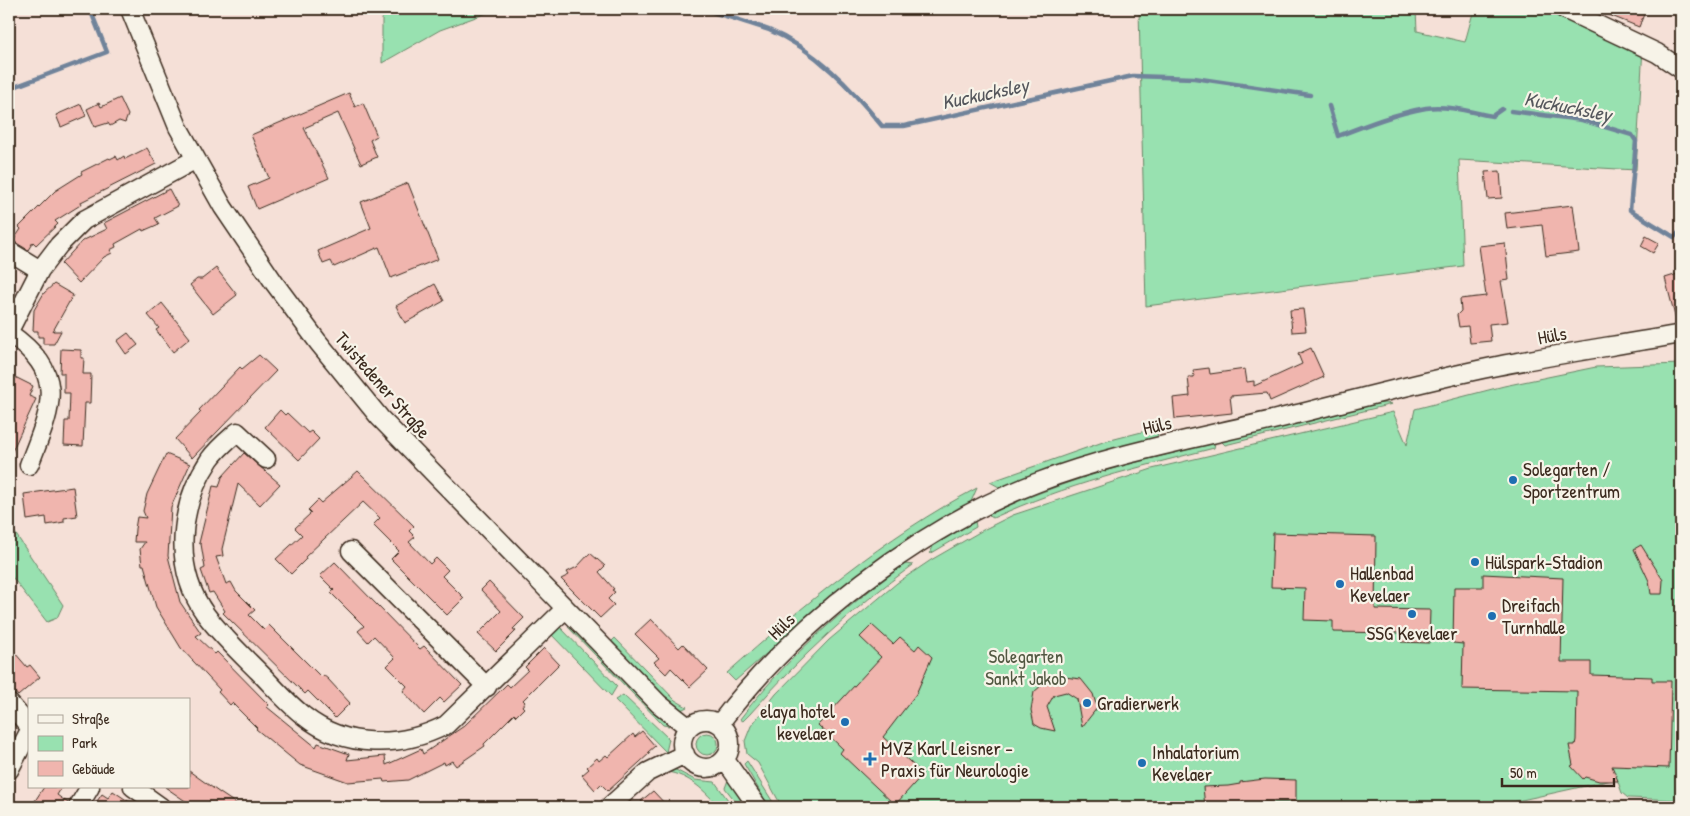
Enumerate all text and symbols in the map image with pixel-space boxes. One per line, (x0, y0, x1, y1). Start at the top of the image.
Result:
water label: Kuckucksley (939, 70, 1034, 116)
water label: Kuckucksley (1522, 84, 1616, 129)
street label: Hüls (1536, 320, 1568, 350)
street label: Twistedener Straße (329, 326, 437, 444)
street label: Hüls (1140, 409, 1174, 441)
place label: Solegarten / Sportzentrum (1523, 456, 1620, 504)
marker: Solegarten / Sportzentrum (1507, 474, 1519, 486)
place label: Hülspark-Stadion (1485, 549, 1603, 575)
marker: Hülspark-Stadion (1469, 556, 1481, 568)
place label: Hallenbad Kevelaer (1350, 560, 1414, 608)
marker: Hallenbad Kevelaer (1334, 578, 1346, 590)
place label: Dreifach Turnhalle (1502, 592, 1566, 640)
street label: Hüls (762, 607, 800, 645)
marker: SSG Kevelaer (1406, 608, 1418, 620)
marker: Dreifach Turnhalle (1486, 610, 1498, 622)
place label: SSG Kevelaer (1367, 620, 1458, 646)
park label: Solegarten Sankt Jakob (985, 643, 1067, 691)
place label: Gradierwerk (1097, 690, 1179, 716)
marker: Gradierwerk (1081, 697, 1093, 709)
legend (28, 698, 190, 788)
place label: elaya hotel kevelaer (760, 698, 836, 746)
text: Straße (72, 708, 110, 729)
marker: elaya hotel kevelaer (839, 716, 851, 728)
text: Park (72, 732, 97, 753)
place label: MVZ Karl Leisner - Praxis für Neurologie (881, 735, 1029, 783)
place label: Inhalatorium Kevelaer (1152, 739, 1239, 787)
marker: MVZ Karl Leisner - Praxis für Neurologie (863, 752, 877, 766)
scale bar (1502, 756, 1615, 788)
marker: Inhalatorium Kevelaer (1136, 757, 1148, 769)
text: Gebäude (72, 758, 115, 779)
text: 50 m (1510, 762, 1537, 783)

